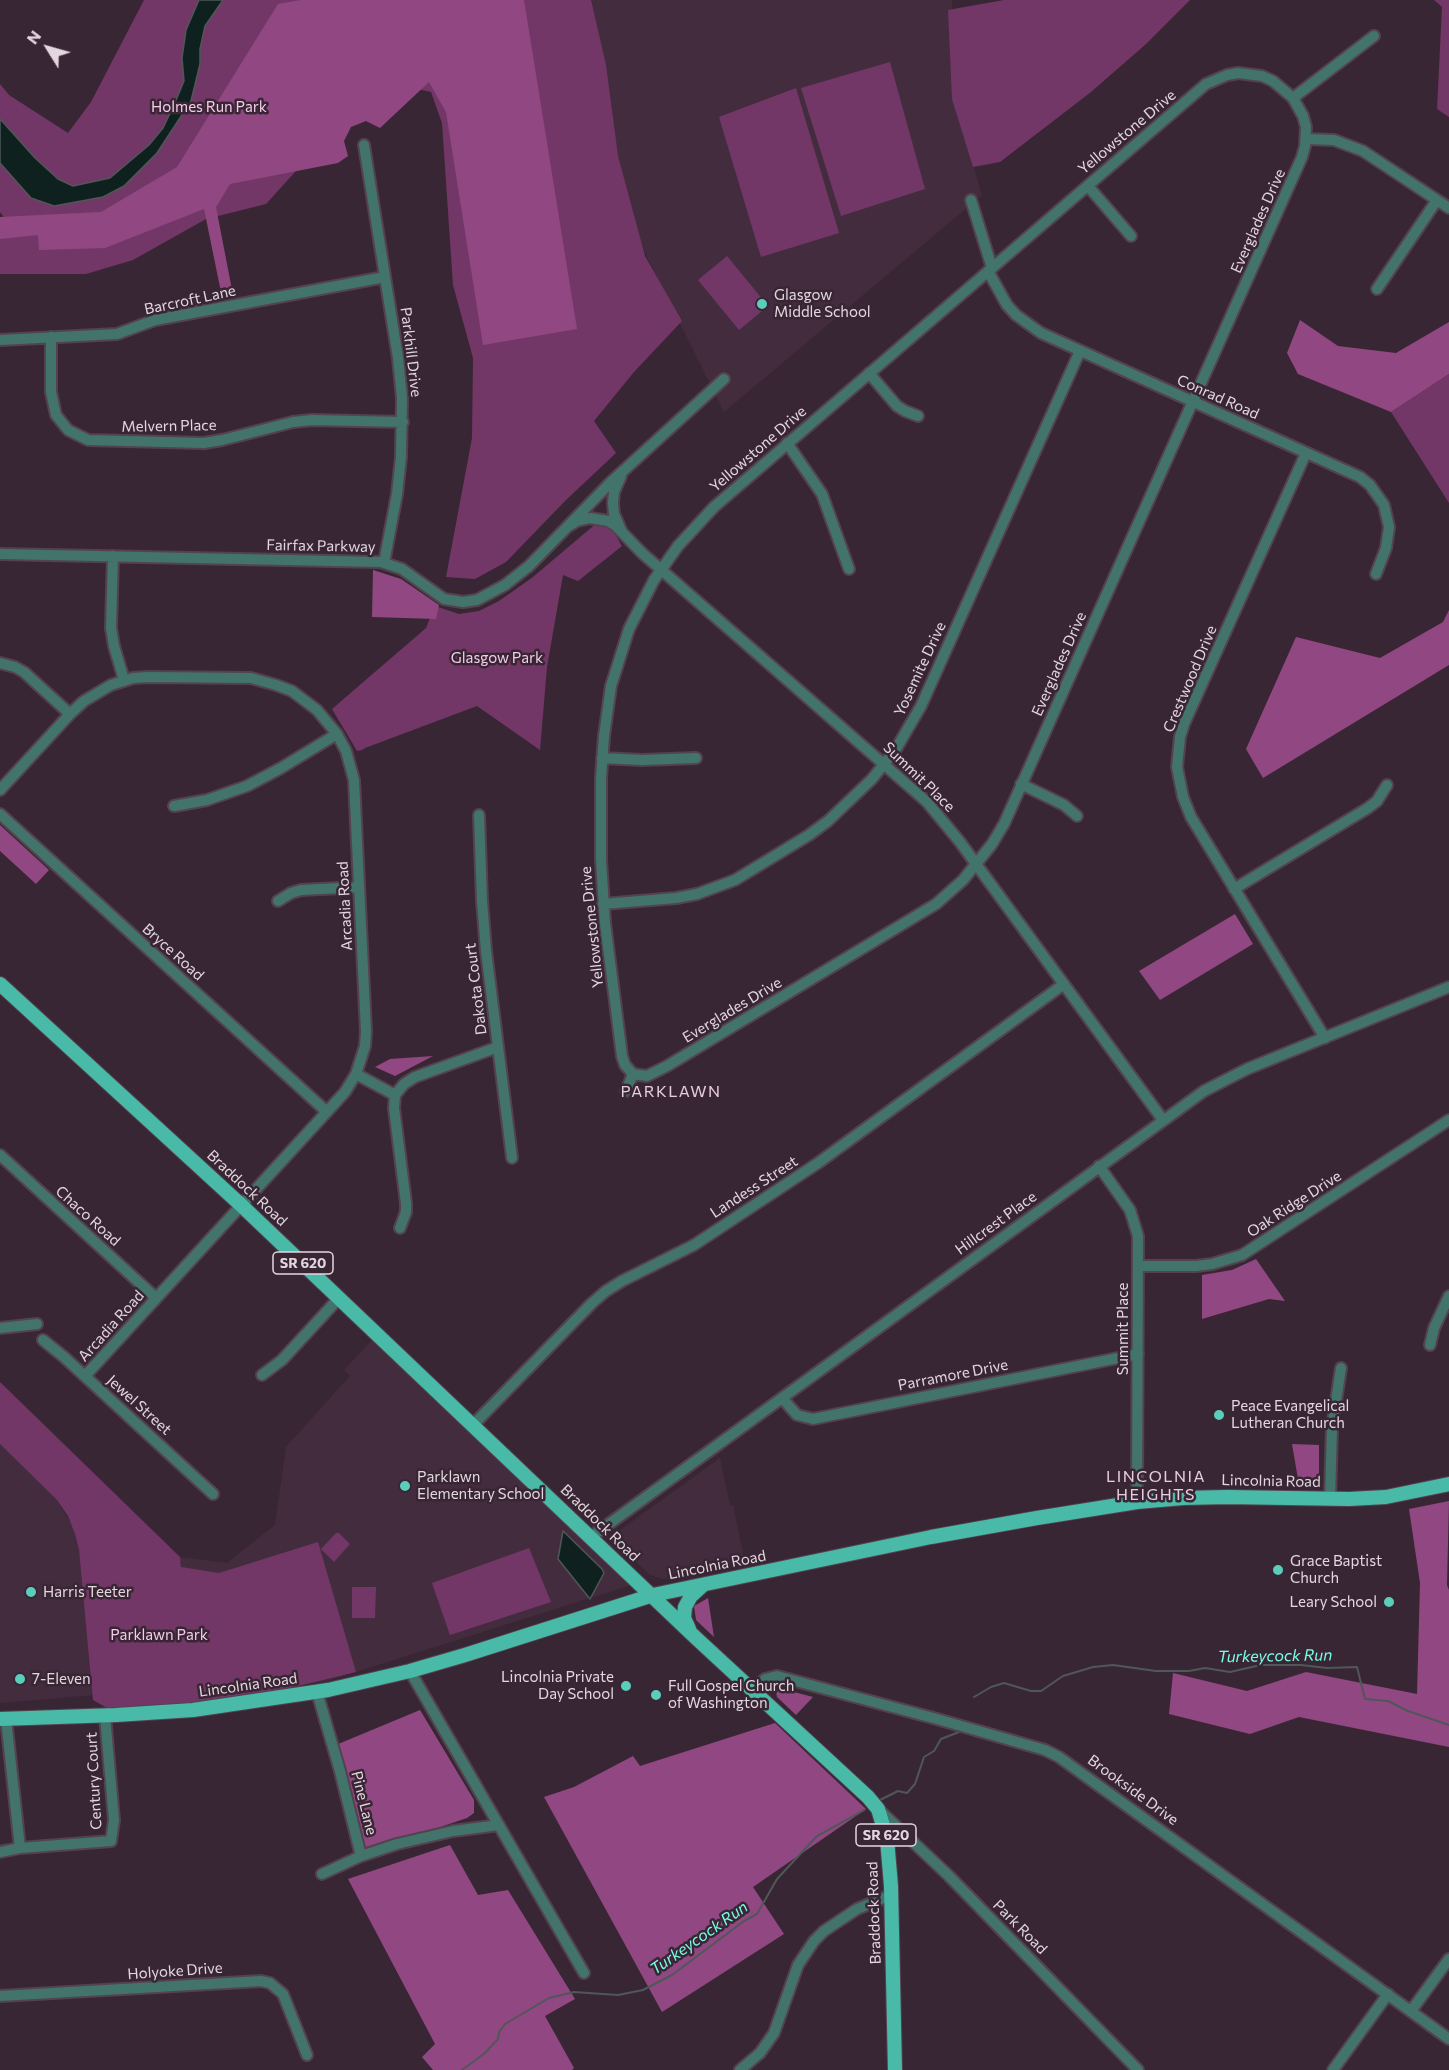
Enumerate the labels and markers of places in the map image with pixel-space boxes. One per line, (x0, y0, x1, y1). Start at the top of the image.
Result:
place label: Glasgow Middle School (774, 286, 871, 321)
marker: Glasgow Middle School (755, 297, 769, 311)
place label: Peace Evangelical Lutheran Church (1231, 1397, 1349, 1432)
marker: Peace Evangelical Lutheran Church (1212, 1408, 1226, 1422)
place label: Parklawn Elementary School (417, 1468, 544, 1503)
marker: Parklawn Elementary School (398, 1479, 412, 1493)
place label: Grace Baptist Church (1290, 1552, 1382, 1587)
marker: Grace Baptist Church (1271, 1563, 1285, 1577)
place label: Harris Teeter (43, 1583, 132, 1601)
marker: Harris Teeter (24, 1585, 38, 1599)
place label: Leary School (1289, 1593, 1377, 1611)
marker: Leary School (1382, 1595, 1396, 1609)
place label: Lincolnia Private Day School (501, 1668, 614, 1703)
place label: 7-Eleven (32, 1670, 91, 1688)
marker: 7-Eleven (13, 1672, 27, 1686)
place label: Full Gospel Church of Washington (668, 1677, 794, 1712)
marker: Lincolnia Private Day School (619, 1679, 633, 1693)
marker: Full Gospel Church of Washington (649, 1688, 663, 1702)

